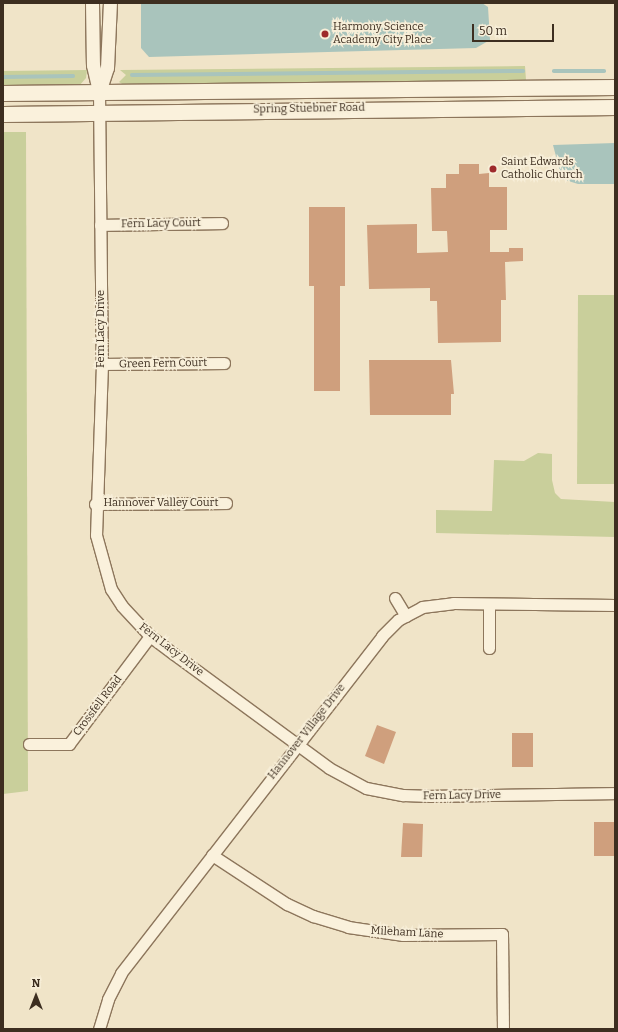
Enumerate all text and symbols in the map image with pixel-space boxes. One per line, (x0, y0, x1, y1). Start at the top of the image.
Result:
scale bar (474, 16, 556, 42)
place label: Harmony Science Academy City Place (333, 21, 432, 47)
text: 50 m (479, 24, 507, 38)
marker: Harmony Science Academy City Place (320, 29, 330, 39)
street label: Spring Stuebner Road (253, 101, 365, 117)
place label: Saint Edwards Catholic Church (501, 156, 583, 182)
marker: Saint Edwards Catholic Church (488, 164, 498, 174)
street label: Fern Lacy Court (121, 217, 201, 231)
street label: Fern Lacy Drive (94, 290, 108, 368)
street label: Green Fern Court (119, 357, 207, 371)
street label: Hannover Valley Court (104, 496, 218, 510)
street label: Fern Lacy Drive (136, 621, 206, 679)
street label: Crossfell Road (71, 673, 125, 739)
street label: Hannover Village Drive (266, 682, 348, 782)
street label: Fern Lacy Drive (423, 789, 501, 803)
street label: Mileham Lane (370, 925, 444, 941)
north arrow (16, 976, 56, 1016)
text: N (32, 977, 40, 990)

